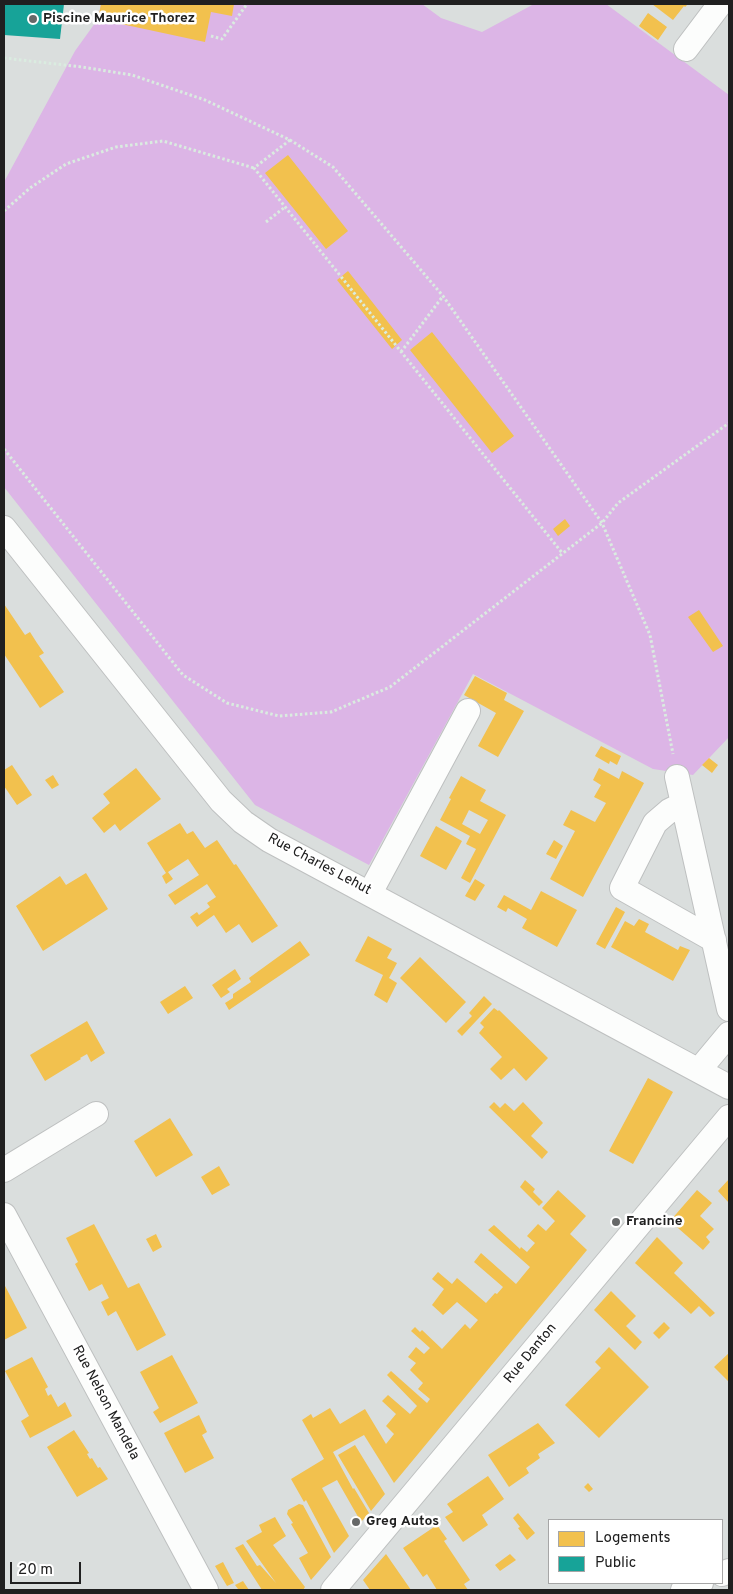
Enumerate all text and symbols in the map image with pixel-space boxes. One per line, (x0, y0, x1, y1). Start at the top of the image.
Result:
place label: Piscine Maurice Thorez (43, 11, 195, 27)
marker: Piscine Maurice Thorez (27, 13, 39, 25)
street label: Rue Charles Lehut (264, 831, 374, 899)
place label: Francine (626, 1214, 683, 1230)
marker: Francine (610, 1216, 622, 1228)
street label: Rue Danton (501, 1321, 561, 1387)
street label: Rue Nelson Mandela (68, 1343, 142, 1463)
place label: Greg Autos (366, 1514, 439, 1530)
marker: Greg Autos (350, 1516, 362, 1528)
legend (548, 1519, 723, 1584)
text: Logements (595, 1529, 671, 1548)
scale bar (12, 1552, 84, 1584)
text: Public (595, 1554, 636, 1573)
text: 20 m (18, 1561, 53, 1580)

